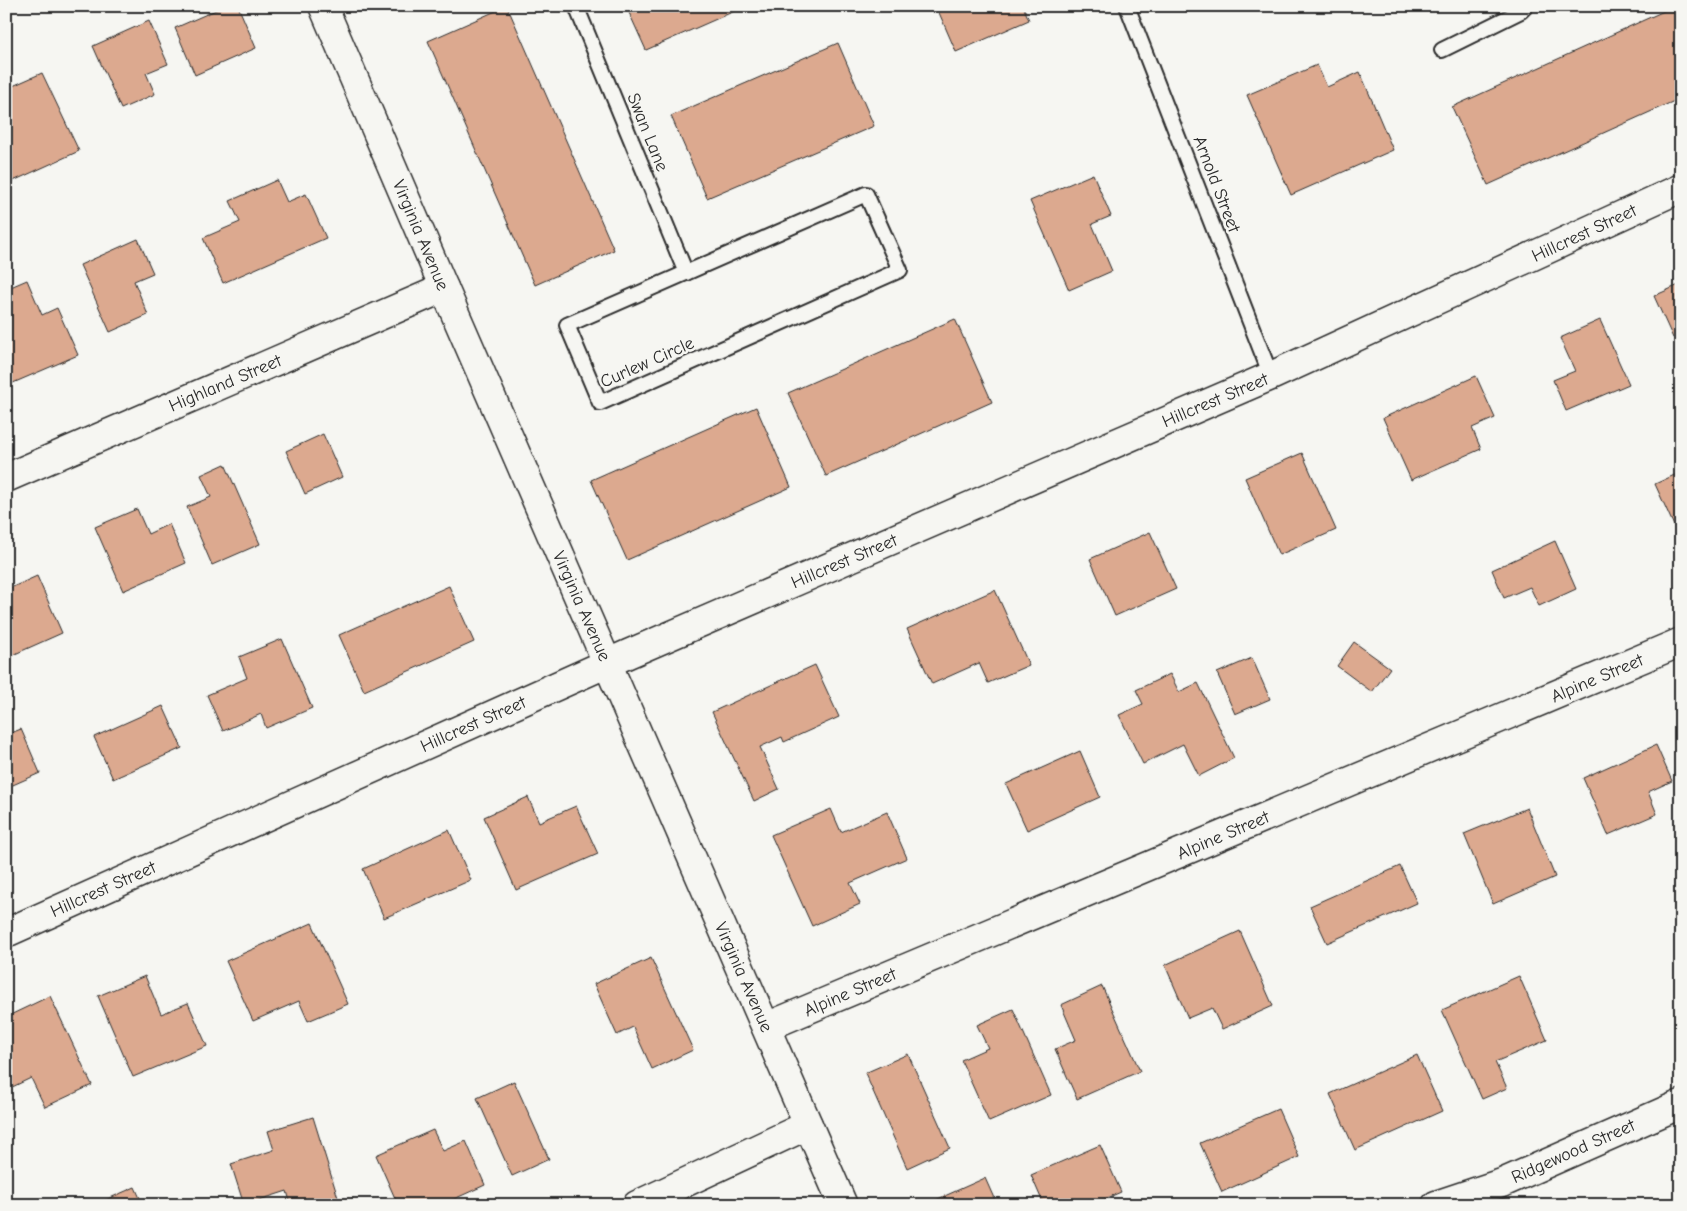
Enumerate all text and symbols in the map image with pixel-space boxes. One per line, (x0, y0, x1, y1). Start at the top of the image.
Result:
street label: Swan Lane (622, 90, 673, 174)
street label: Arnold Street (1189, 133, 1245, 236)
street label: Virginia Avenue (388, 177, 453, 294)
street label: Hillcrest Street (1528, 200, 1641, 267)
street label: Curlew Circle (597, 332, 697, 392)
street label: Highland Street (166, 350, 285, 417)
street label: Hillcrest Street (1159, 368, 1272, 432)
street label: Hillcrest Street (788, 529, 901, 593)
street label: Virginia Avenue (548, 548, 615, 664)
street label: Alpine Street (1548, 649, 1647, 707)
street label: Hillcrest Street (417, 691, 530, 757)
street label: Alpine Street (1174, 806, 1273, 864)
street label: Hillcrest Street (47, 856, 160, 922)
street label: Virginia Avenue (710, 919, 777, 1035)
street label: Alpine Street (801, 963, 900, 1021)
street label: Ridgewood Street (1508, 1114, 1639, 1188)

